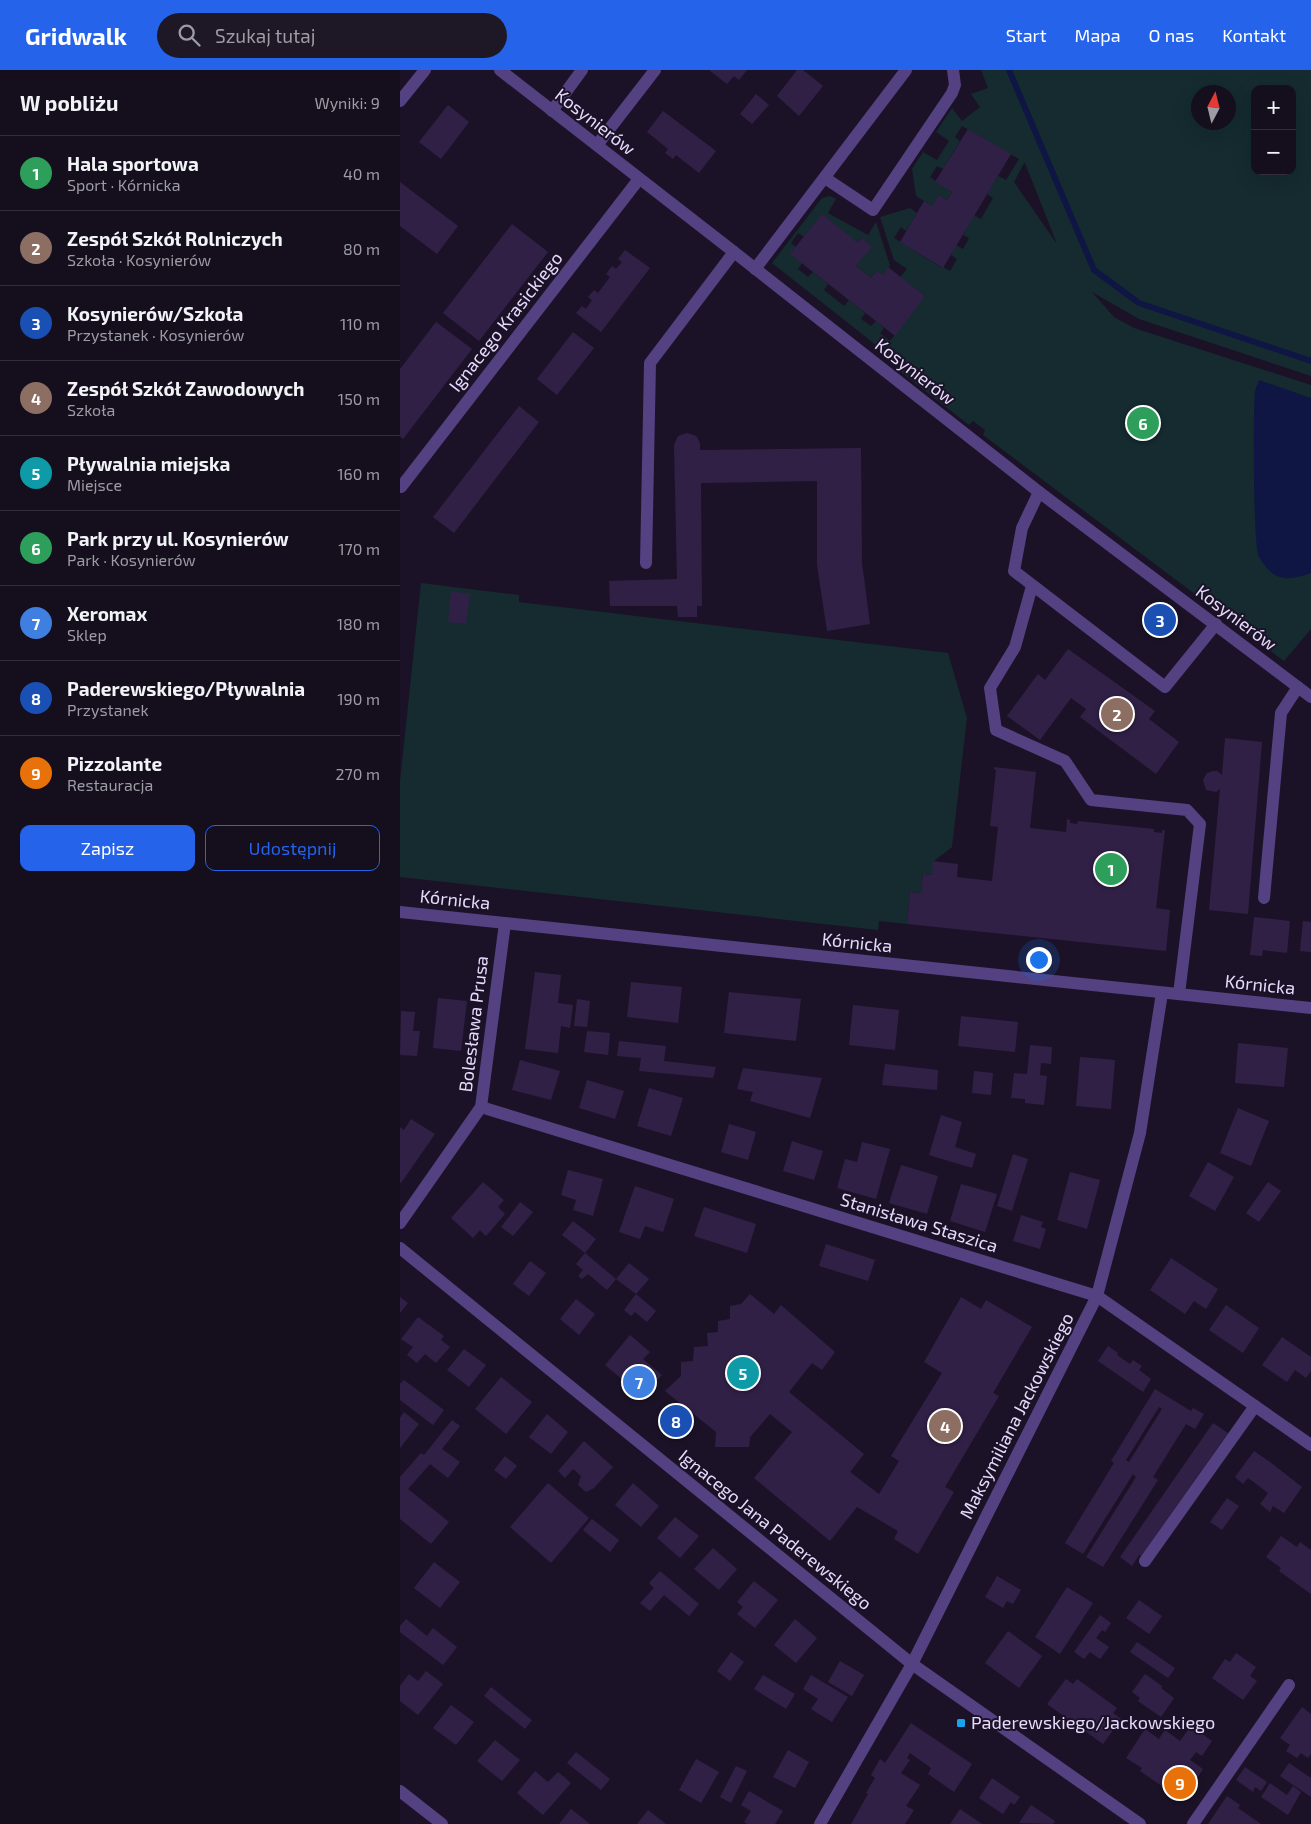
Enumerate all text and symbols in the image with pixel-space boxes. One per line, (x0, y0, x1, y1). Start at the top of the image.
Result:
search box (157, 13, 507, 58)
text: Gridwalk (25, 21, 127, 50)
icon: search (175, 21, 203, 49)
text: Szukaj tutaj (215, 24, 315, 47)
text: Start (1006, 24, 1047, 46)
text: Mapa (1075, 24, 1121, 46)
text: O nas (1149, 24, 1194, 46)
text: Kontakt (1222, 24, 1286, 46)
street label: Kosynierów (551, 83, 640, 159)
north arrow (1191, 85, 1236, 130)
map controls (1251, 85, 1296, 175)
button: + (1251, 85, 1296, 130)
text: W pobliżu (20, 90, 119, 115)
text: Wyniki: 9 (314, 93, 380, 112)
button: − (1251, 130, 1296, 175)
text: Hala sportowa (67, 152, 199, 175)
text: 1 (33, 164, 39, 183)
text: 40 m (343, 164, 380, 183)
text: Sport · Kórnicka (67, 175, 181, 194)
text: Zespół Szkół Rolniczych (67, 227, 283, 250)
text: 2 (31, 239, 41, 258)
text: 80 m (343, 239, 380, 258)
street label: Ignacego Krasickiego (444, 247, 567, 396)
text: Szkoła · Kosynierów (67, 250, 211, 269)
text: Kosynierów/Szkoła (67, 302, 243, 325)
text: 3 (31, 314, 41, 333)
text: 110 m (340, 314, 380, 333)
text: Przystanek · Kosynierów (67, 325, 244, 344)
street label: Kosynierów (871, 333, 960, 409)
text: Zespół Szkół Zawodowych (67, 377, 305, 400)
text: 4 (31, 389, 41, 408)
text: 150 m (338, 389, 380, 408)
text: Szkoła (67, 400, 115, 419)
pin: 6 (1127, 404, 1159, 442)
text: Pływalnia miejska (67, 452, 230, 475)
text: 5 (32, 464, 40, 483)
text: 160 m (337, 464, 380, 483)
text: Miejsce (67, 475, 122, 494)
text: Park przy ul. Kosynierów (67, 527, 289, 550)
text: 6 (31, 539, 41, 558)
text: 170 m (338, 539, 380, 558)
text: Park · Kosynierów (67, 550, 196, 569)
street label: Kosynierów (1192, 580, 1282, 655)
pin: 3 (1144, 601, 1176, 639)
text: Xeromax (67, 602, 147, 625)
text: 7 (32, 614, 40, 633)
text: 180 m (337, 614, 380, 633)
text: Sklep (67, 625, 107, 644)
text: Paderewskiego/Pływalnia (67, 677, 305, 700)
text: 8 (31, 689, 41, 708)
text: 190 m (337, 689, 380, 708)
pin: 2 (1101, 695, 1133, 733)
text: Przystanek (67, 700, 149, 719)
text: Pizzolante (67, 752, 162, 775)
text: 9 (31, 764, 41, 783)
text: 270 m (336, 764, 380, 783)
text: Restauracja (67, 775, 153, 794)
button: Zapisz (20, 825, 195, 871)
button: Udostępnij (205, 825, 380, 871)
pin: 1 (1095, 850, 1127, 888)
street label: Kórnicka (419, 884, 491, 914)
street label: Kórnicka (821, 927, 893, 957)
your location (1026, 947, 1052, 973)
street label: Bolesława Prusa (454, 954, 492, 1093)
street label: Kórnicka (1224, 969, 1296, 999)
street label: Stanisława Staszica (838, 1188, 1001, 1256)
street label: Maksymiliana Jackowskiego (954, 1309, 1078, 1522)
pin: 5 (727, 1354, 759, 1392)
pin: 7 (623, 1363, 655, 1401)
pin: 8 (660, 1402, 692, 1440)
pin: 4 (929, 1407, 961, 1445)
street label: Ignacego Jana Paderewskiego (675, 1444, 877, 1614)
place label: Paderewskiego/Jackowskiego (971, 1711, 1215, 1733)
marker: Paderewskiego/Jackowskiego (955, 1717, 967, 1729)
pin: 9 (1164, 1764, 1196, 1802)

